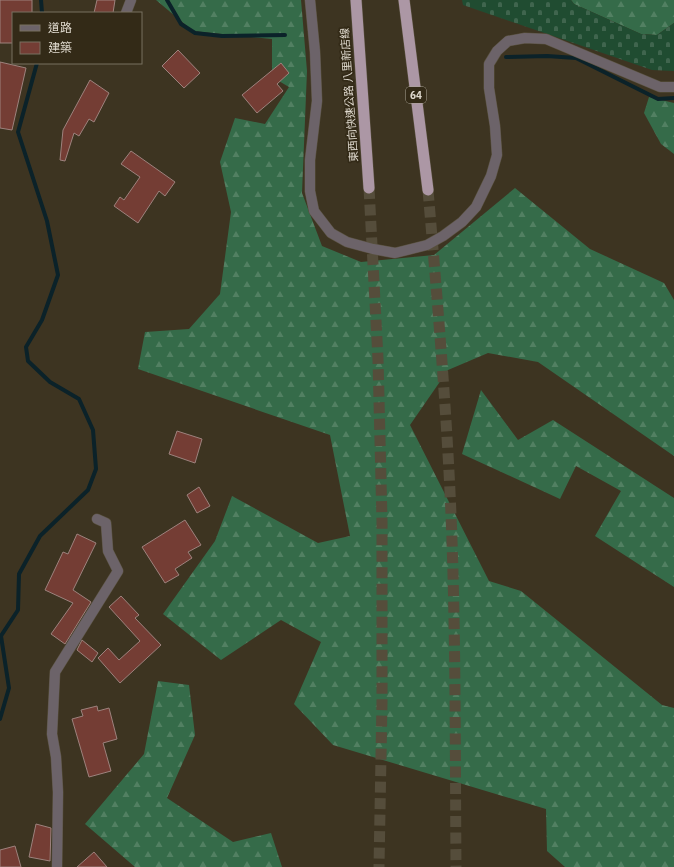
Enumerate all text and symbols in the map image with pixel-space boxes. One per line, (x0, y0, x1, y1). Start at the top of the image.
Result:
legend (12, 12, 142, 64)
text: 道路 (48, 20, 72, 35)
street label: 東西向快速公路 八里新店線 (337, 27, 361, 163)
text: 建築 (48, 40, 72, 55)
road number: 64 (406, 87, 426, 103)

